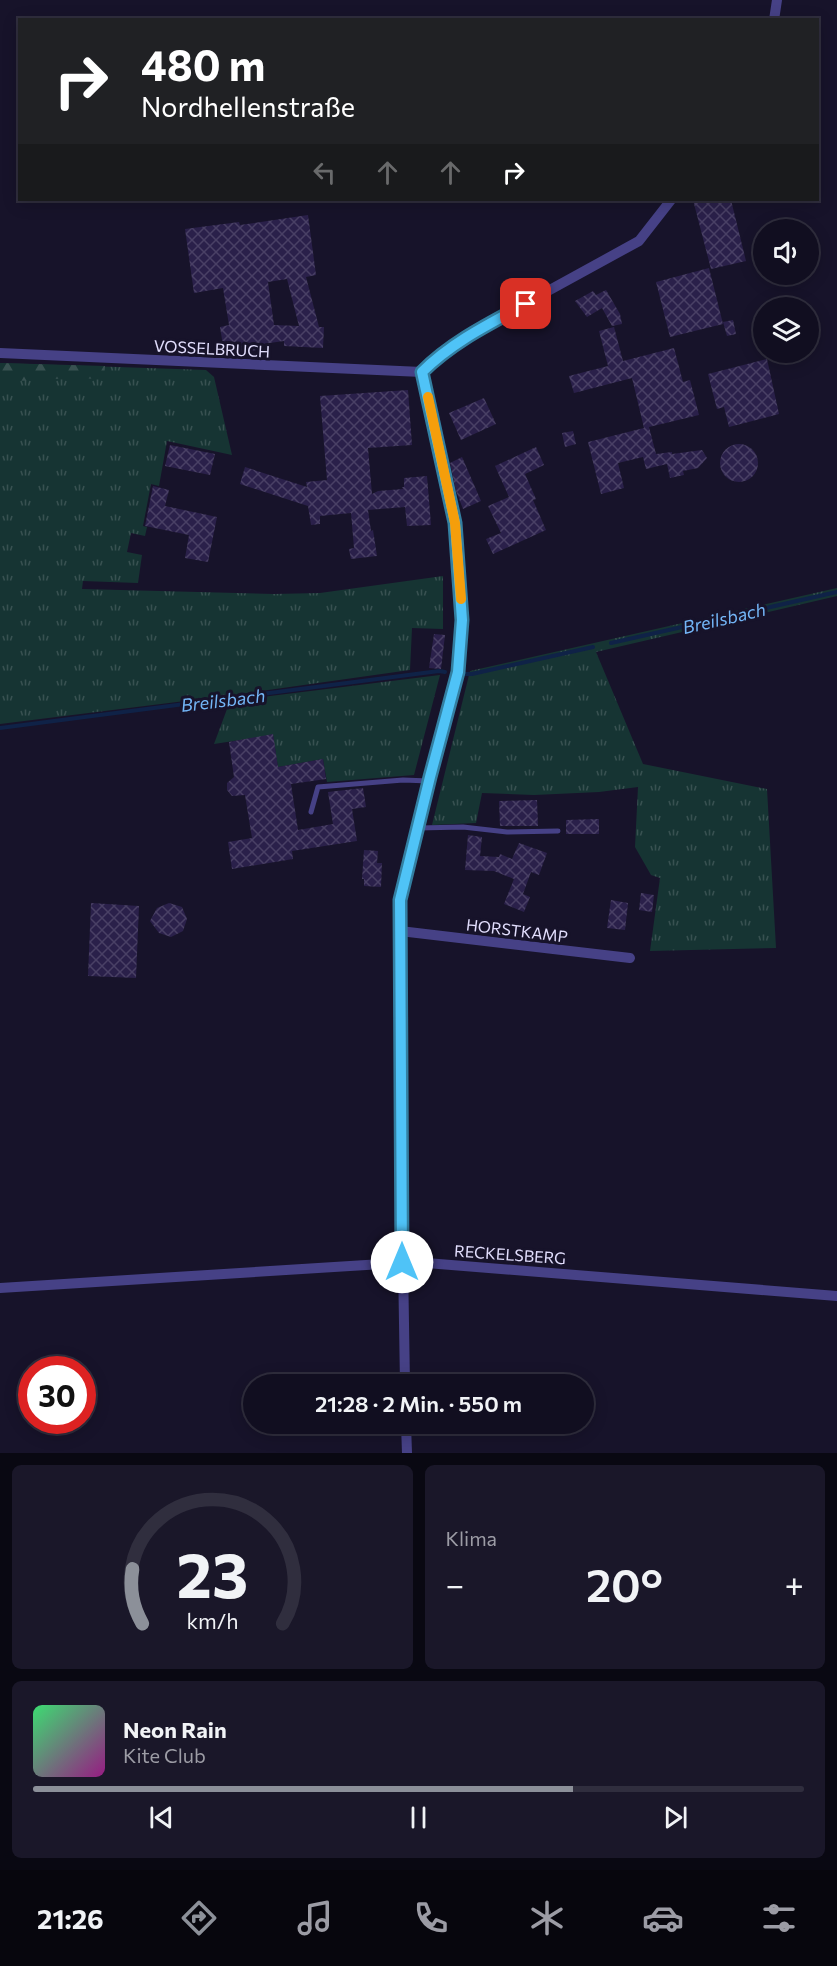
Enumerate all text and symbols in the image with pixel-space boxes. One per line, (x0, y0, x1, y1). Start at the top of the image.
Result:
text: 480 m (141, 38, 265, 90)
icon: right (42, 42, 120, 120)
text: Nordhellenstraße (141, 90, 355, 123)
icon: left (308, 156, 341, 189)
icon: ahead (371, 156, 404, 189)
icon: ahead (434, 156, 467, 189)
icon: right (497, 156, 530, 189)
map controls (753, 219, 819, 363)
button: sound (753, 219, 819, 285)
pin (500, 278, 551, 329)
icon: arrive (509, 287, 542, 320)
button: layers (753, 297, 819, 363)
street label: VOSSELBRUCH (153, 335, 271, 361)
water label: Breilsbach (680, 598, 768, 638)
water label: Breilsbach (180, 684, 266, 716)
street label: HORSTKAMP (465, 914, 569, 946)
position arrow (370, 1230, 434, 1294)
street label: RECKELSBERG (453, 1241, 567, 1267)
speed limit sign: 30 (18, 1356, 96, 1434)
text: 21:28 · 2 Min. · 550 m (315, 1390, 522, 1417)
text: Klima (446, 1526, 497, 1550)
text: 23 (176, 1535, 248, 1611)
text: 20° (586, 1556, 663, 1611)
text: − (446, 1563, 464, 1604)
text: + (785, 1563, 804, 1604)
text: km/h (186, 1607, 238, 1633)
text: Neon Rain (123, 1716, 227, 1743)
text: Kite Club (123, 1743, 206, 1767)
icon: previous (145, 1801, 178, 1834)
icon: pause (402, 1801, 435, 1834)
icon: next (659, 1801, 692, 1834)
icon: directions (178, 1897, 220, 1939)
icon: music (294, 1897, 336, 1939)
icon: phone (410, 1897, 452, 1939)
icon: climate (526, 1897, 568, 1939)
icon: car (642, 1897, 684, 1939)
icon: filters (758, 1897, 800, 1939)
text: 21:26 (37, 1902, 104, 1935)

